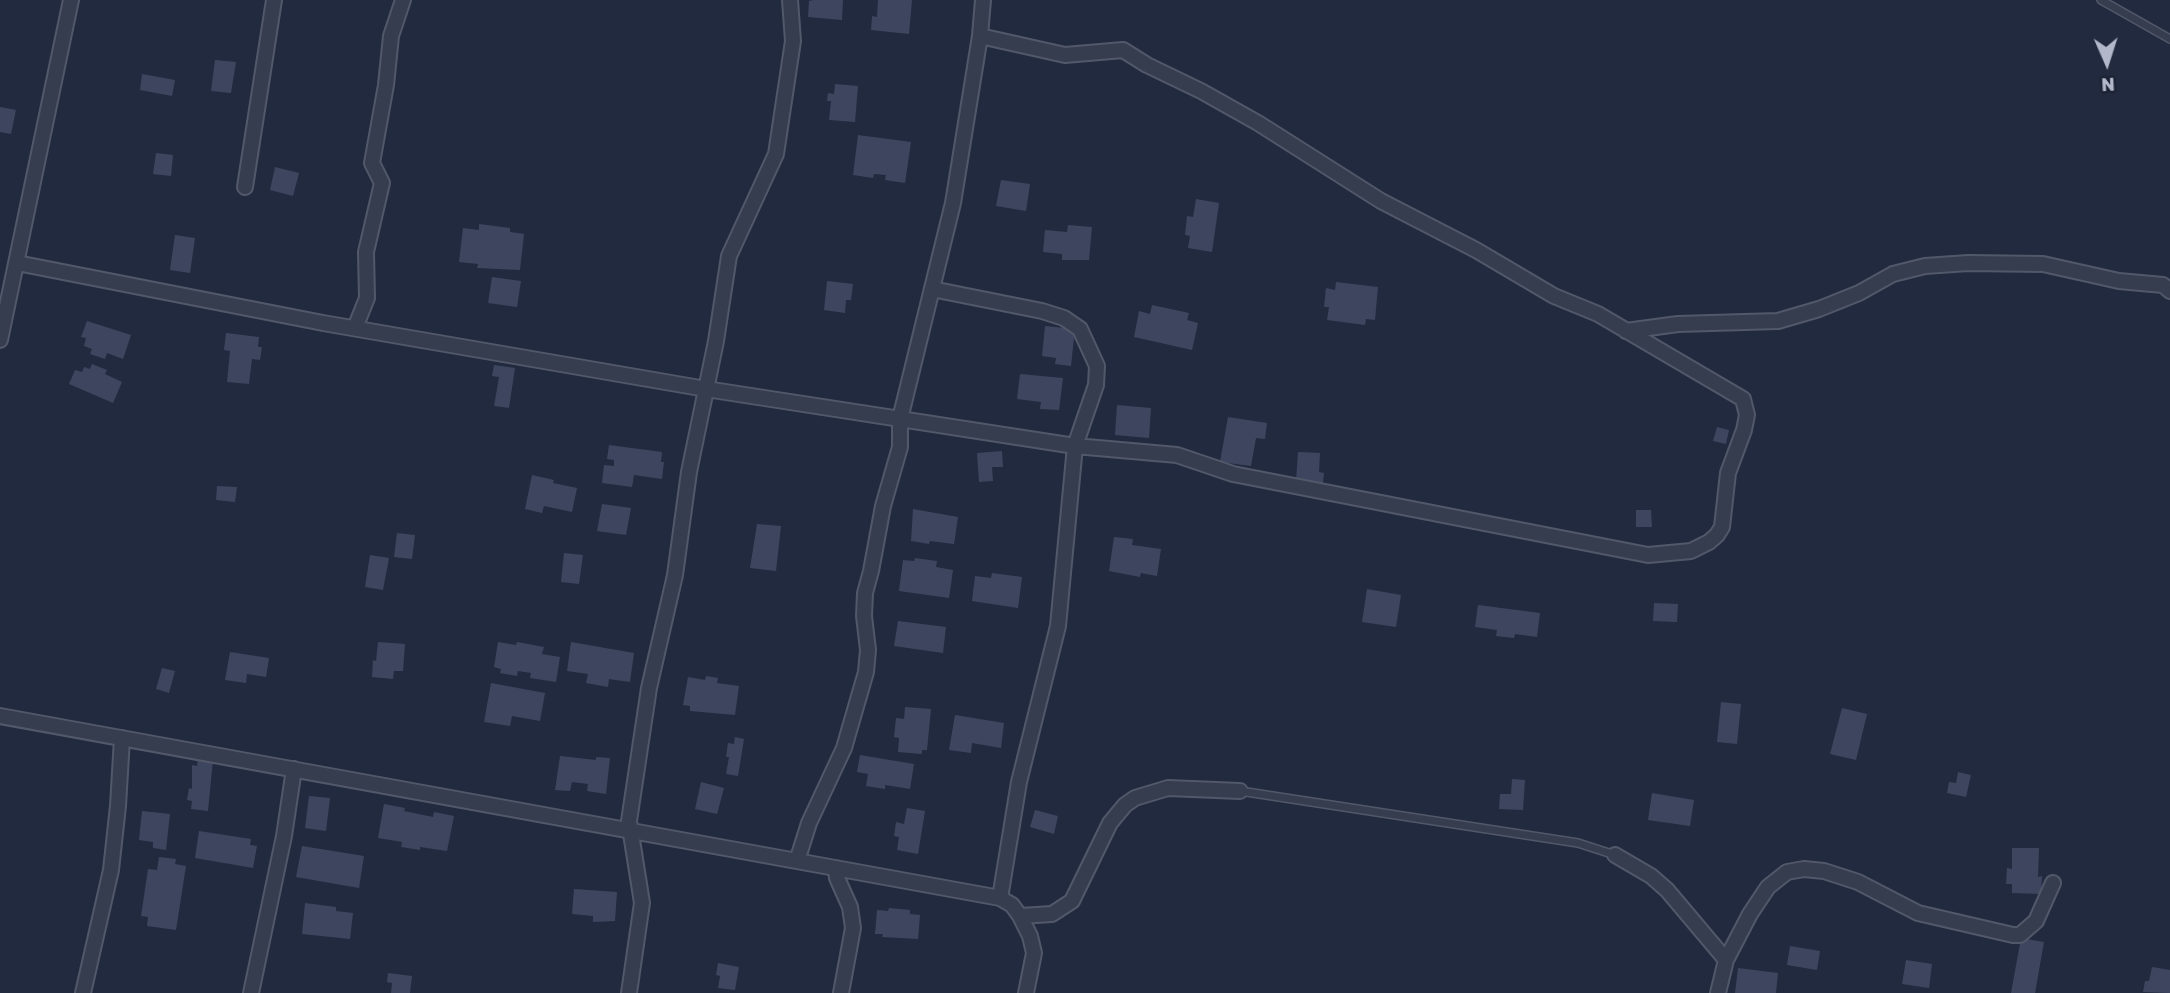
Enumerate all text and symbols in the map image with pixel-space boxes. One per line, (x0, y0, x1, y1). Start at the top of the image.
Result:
north arrow (2072, 28, 2142, 98)
text: N (2101, 73, 2116, 96)

